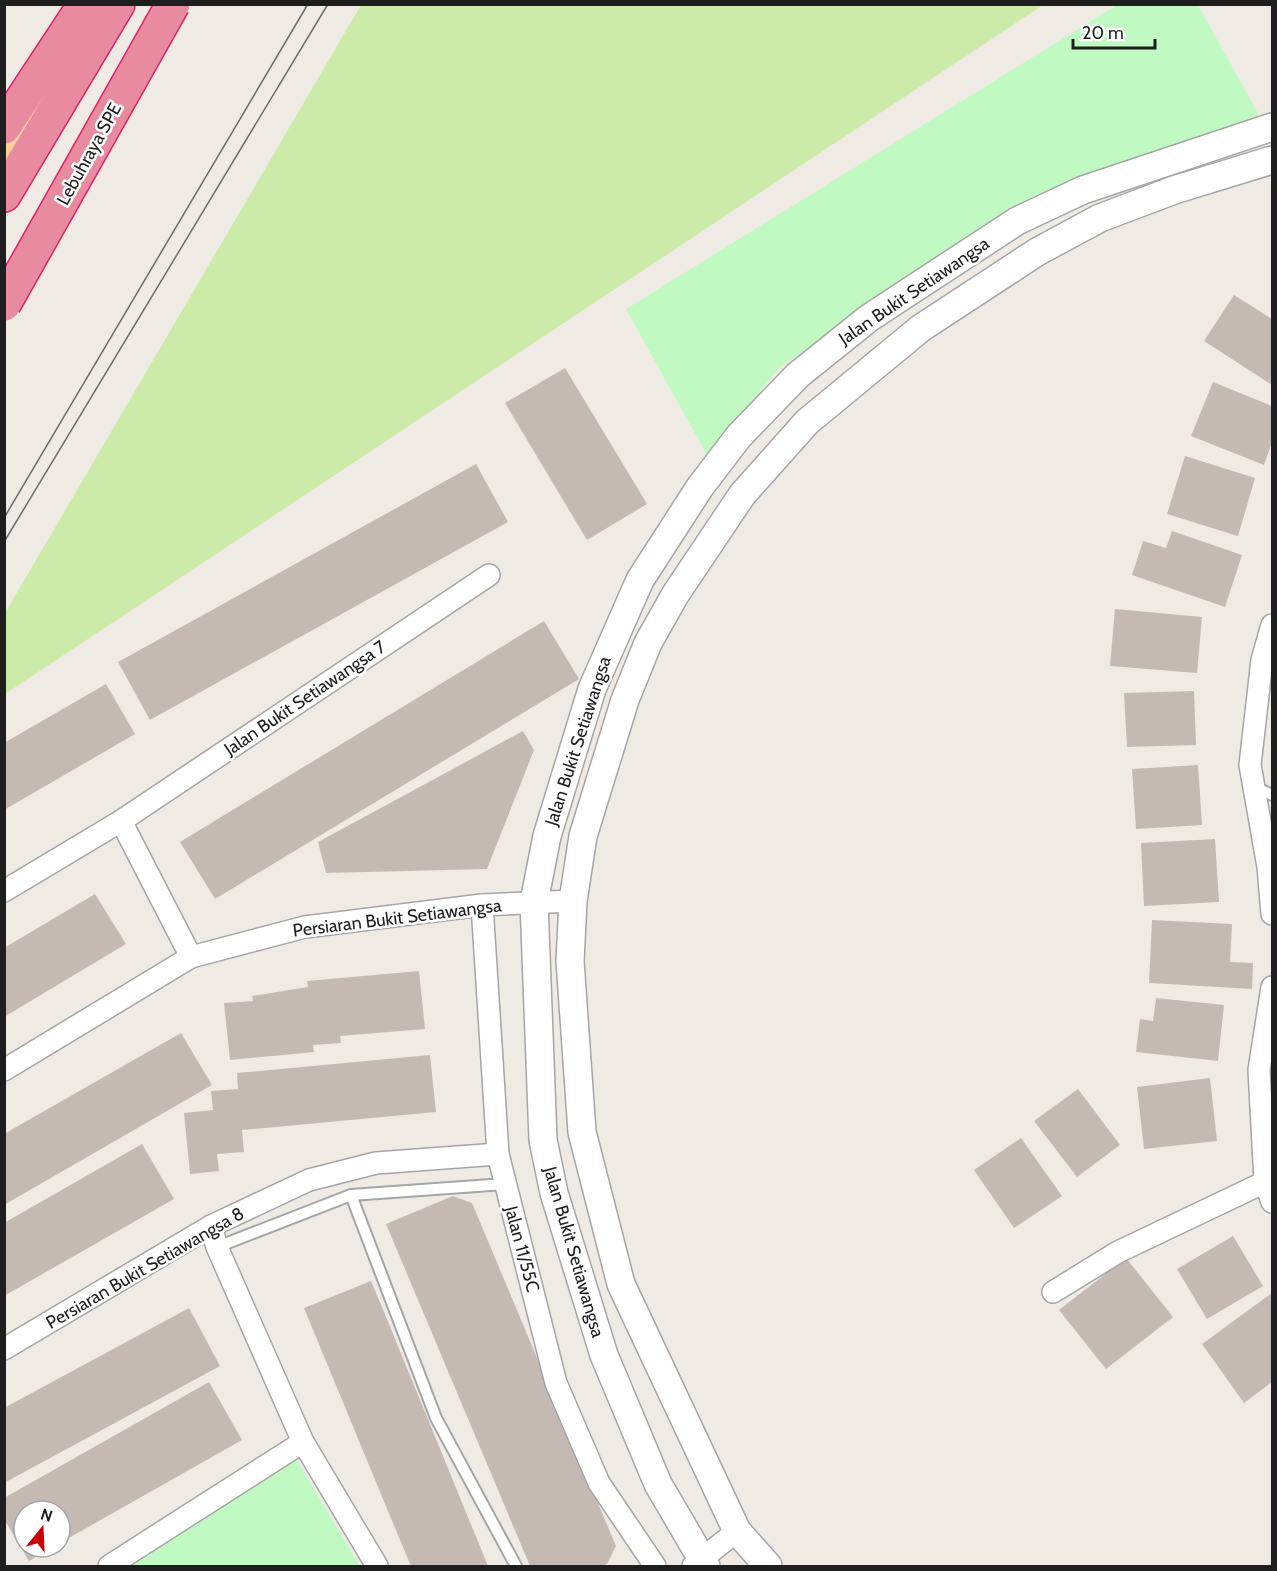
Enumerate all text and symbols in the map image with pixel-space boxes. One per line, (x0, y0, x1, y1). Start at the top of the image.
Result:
scale bar (1073, 12, 1156, 50)
text: 20 m (1082, 22, 1124, 44)
street label: Lebuhraya SPE (52, 99, 126, 209)
street label: Jalan Bukit Setiawangsa (834, 232, 994, 350)
street label: Jalan Bukit Setiawangsa 7 (219, 636, 390, 761)
street label: Jalan Bukit Setiawangsa (540, 653, 616, 829)
street label: Persiaran Bukit Setiawangsa (291, 894, 503, 942)
street label: Jalan Bukit Setiawangsa (539, 1163, 609, 1340)
street label: Persiaran Bukit Setiawangsa 8 (42, 1202, 248, 1334)
street label: Jalan 11/55C (500, 1203, 544, 1294)
north arrow (12, 1499, 72, 1559)
text: N (38, 1504, 55, 1526)

